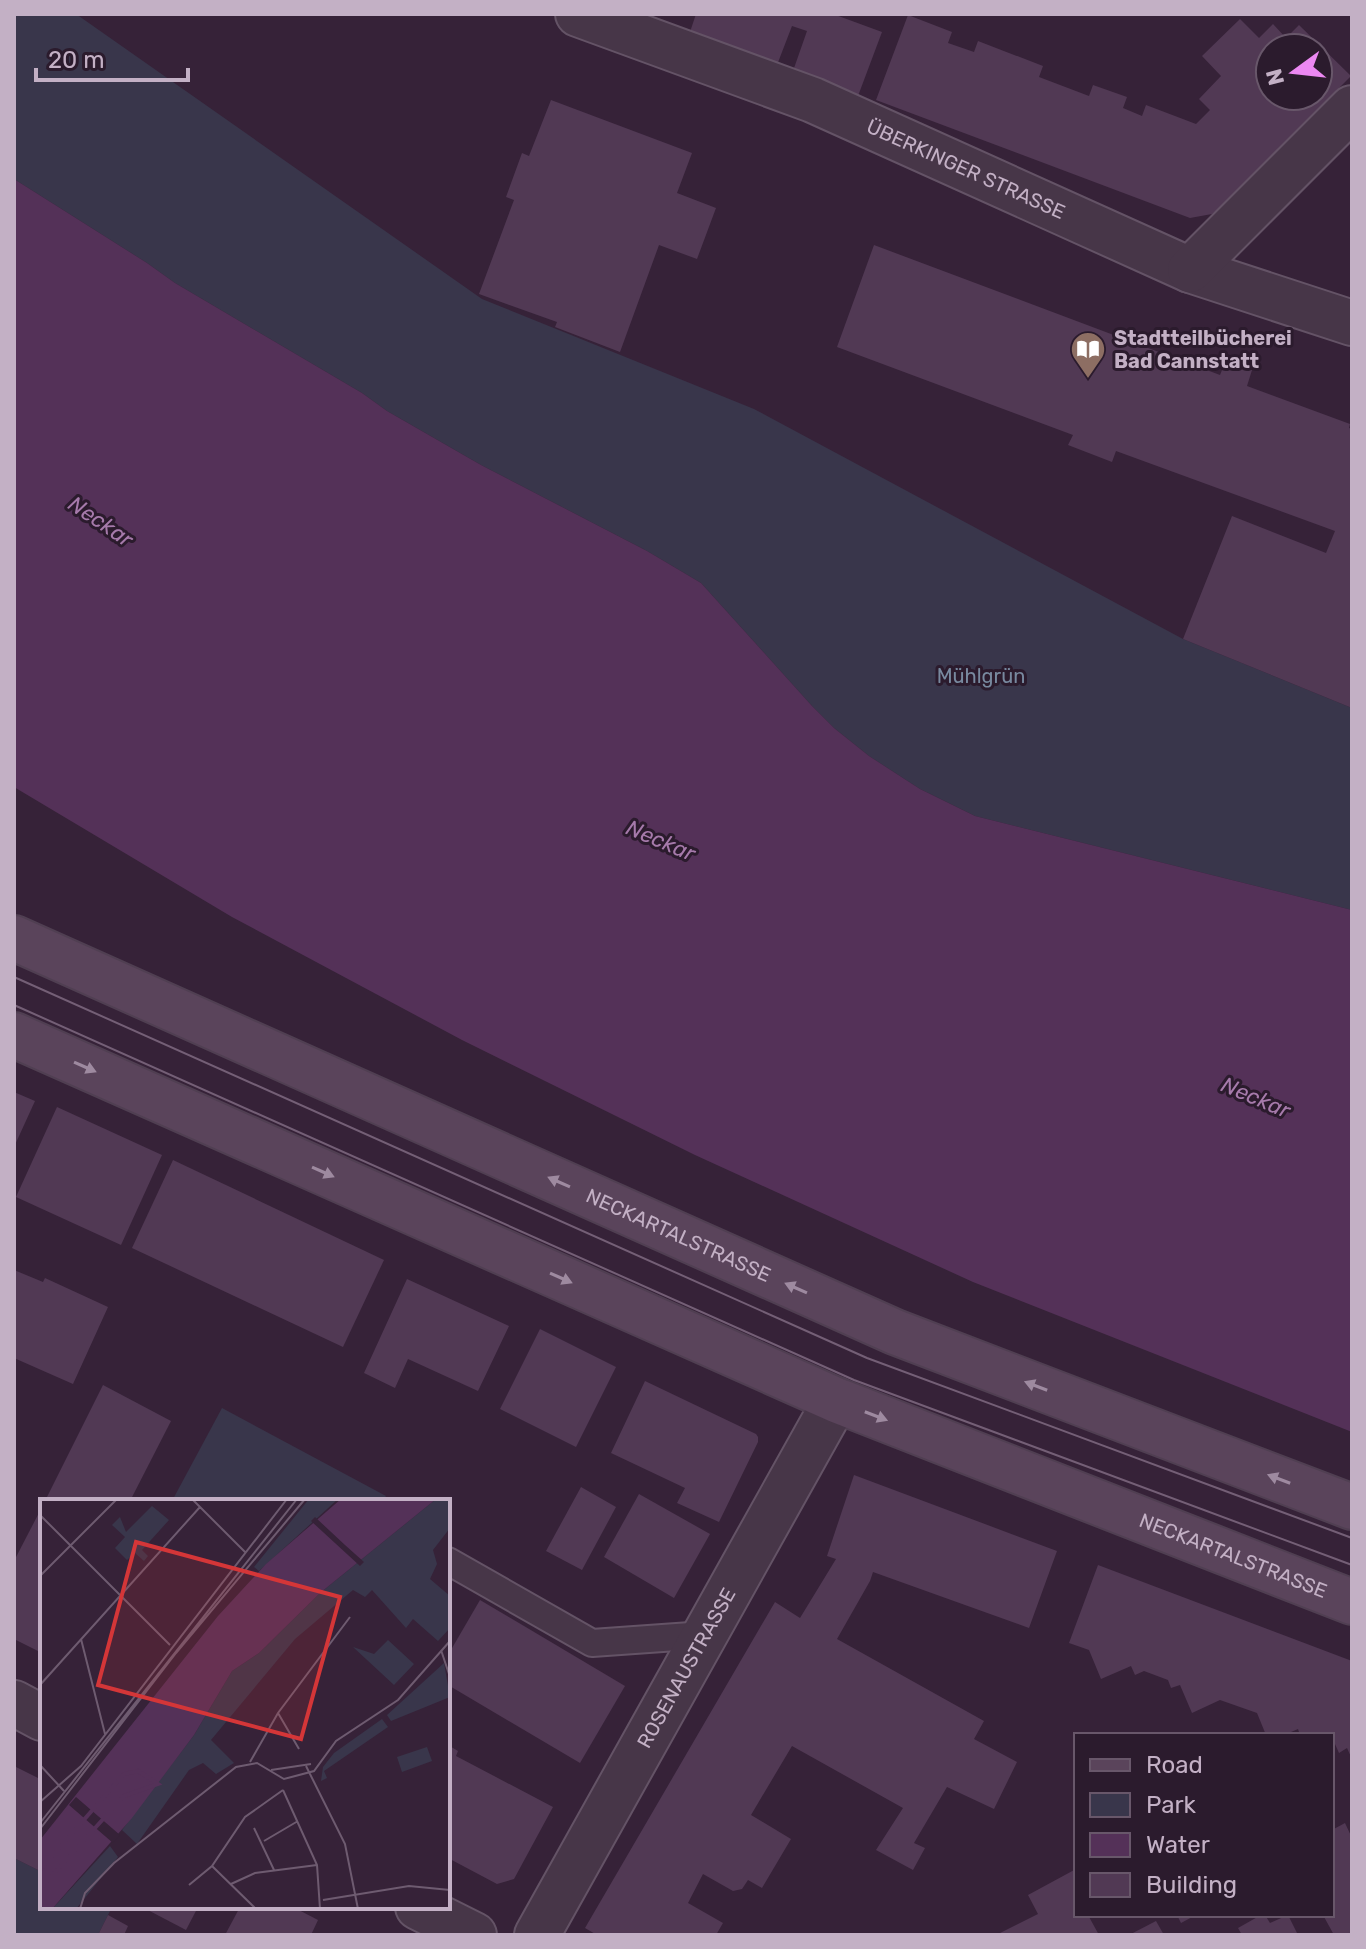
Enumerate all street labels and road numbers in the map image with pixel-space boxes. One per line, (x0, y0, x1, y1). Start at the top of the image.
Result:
street label: ÜBERKINGER STRASSE (863, 114, 1069, 224)
street label: NECKARTALSTRASSE (583, 1184, 775, 1287)
street label: NECKARTALSTRASSE (1136, 1508, 1331, 1603)
street label: ROSENAUSTRASSE (632, 1584, 741, 1752)

